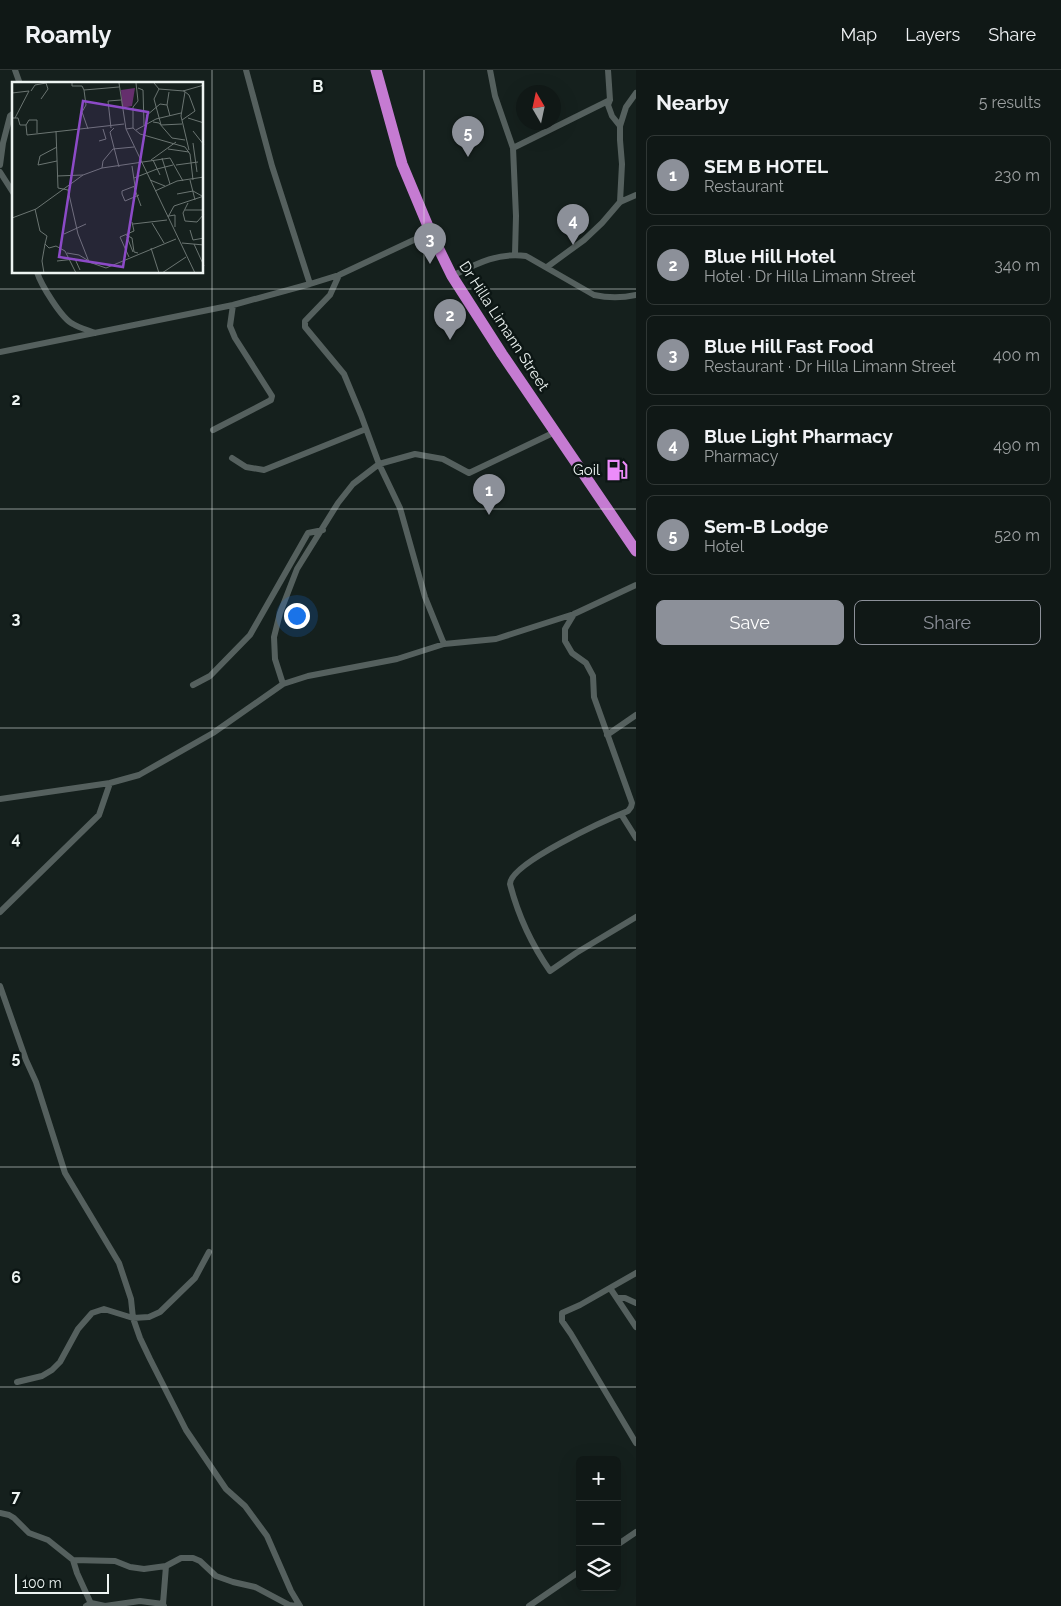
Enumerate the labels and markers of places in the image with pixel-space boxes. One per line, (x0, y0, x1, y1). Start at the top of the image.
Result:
pin: 5 (452, 116, 484, 157)
pin: 4 (557, 204, 589, 245)
pin: 3 (414, 223, 446, 264)
pin: 2 (434, 299, 466, 340)
fuel station icon: Goil (604, 457, 630, 483)
place label: Goil (573, 461, 601, 479)
pin: 1 (473, 474, 505, 515)

